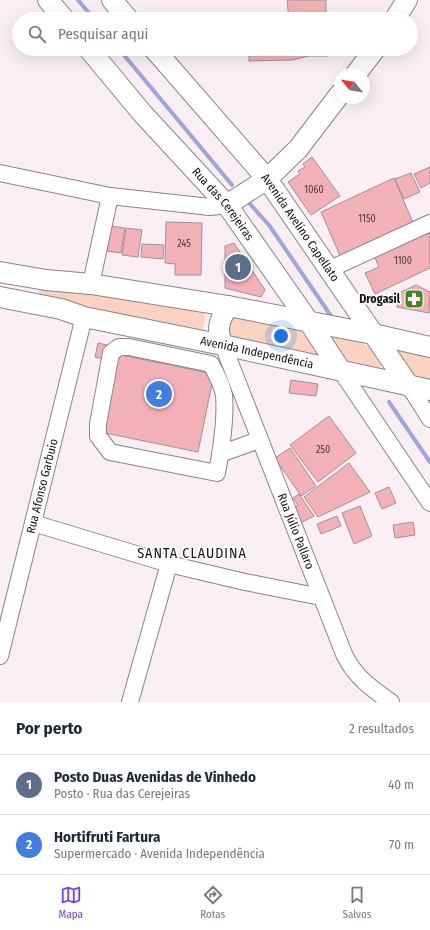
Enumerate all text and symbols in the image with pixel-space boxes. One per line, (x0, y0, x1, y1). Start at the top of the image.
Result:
search box (12, 12, 418, 56)
icon: search (26, 23, 48, 45)
text: Pesquisar aqui (58, 25, 148, 43)
north arrow (334, 68, 370, 104)
street label: Rua das Cerejeiras (189, 165, 257, 243)
street label: Avenida Avelino Capellato (258, 171, 342, 284)
house number: 1060 (304, 184, 324, 196)
house number: 1150 (358, 213, 376, 225)
house number: 245 (177, 238, 191, 250)
pin: 1 (225, 252, 251, 282)
house number: 1100 (394, 255, 412, 267)
pharmacy icon: Drogasil (403, 288, 425, 310)
place label: Drogasil (359, 292, 401, 306)
your location (271, 326, 291, 346)
street label: Avenida Independência (199, 334, 315, 371)
pin: 2 (146, 379, 172, 409)
street label: Rua Afonso Garbuio (24, 437, 61, 535)
house number: 250 (316, 444, 330, 456)
street label: Rua Júlio Pallaro (275, 491, 317, 571)
district label: SANTA CLAUDINA (137, 545, 247, 562)
text: Por perto (16, 718, 82, 739)
text: 2 resultados (349, 721, 414, 736)
text: Posto Duas Avenidas de Vinhedo (54, 768, 256, 786)
text: 1 (26, 777, 32, 792)
text: 40 m (388, 777, 414, 792)
text: Posto · Rua das Cerejeiras (54, 786, 190, 801)
text: Hortifruti Fartura (54, 828, 160, 846)
text: 2 (26, 837, 32, 852)
text: 70 m (389, 837, 414, 852)
text: Supermercado · Avenida Independência (54, 846, 265, 861)
tab: Mapa (59, 884, 83, 921)
tab: Rotas (200, 884, 225, 921)
tab: Salvos (343, 884, 371, 921)

